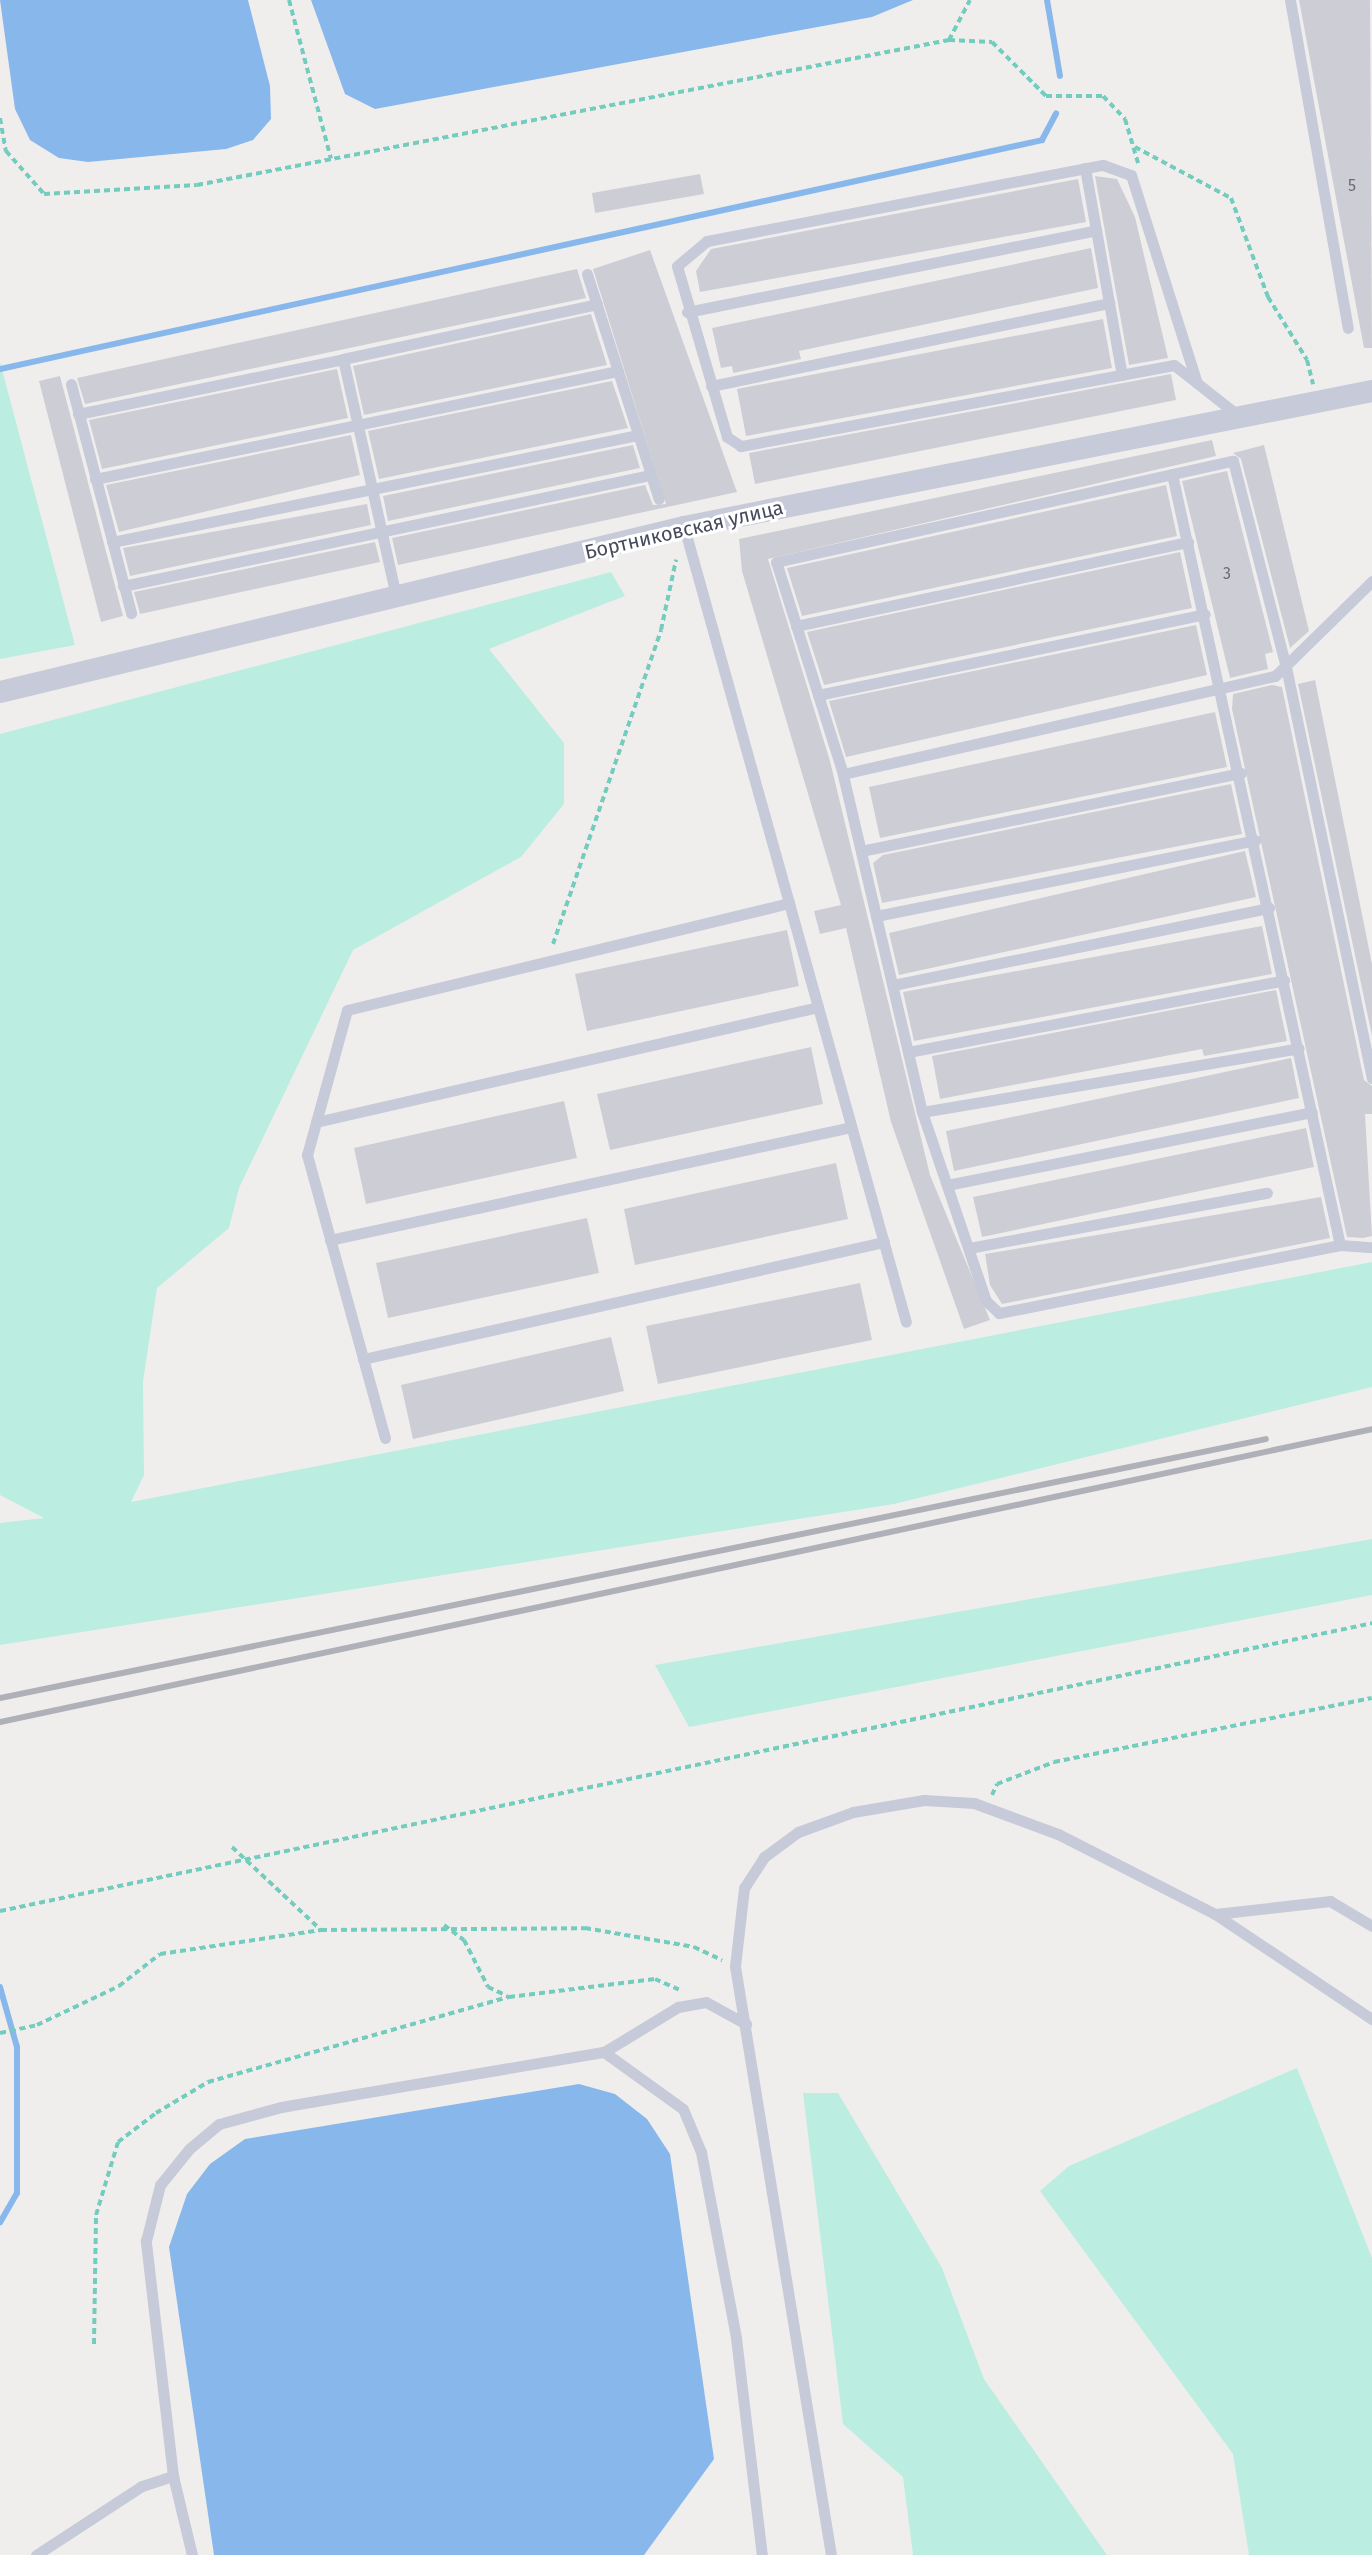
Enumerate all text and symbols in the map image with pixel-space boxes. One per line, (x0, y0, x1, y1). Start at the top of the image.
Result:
house number: 5 (1348, 176, 1356, 196)
street label: Бортниковская улица (582, 495, 786, 565)
house number: 3 (1223, 564, 1231, 584)

